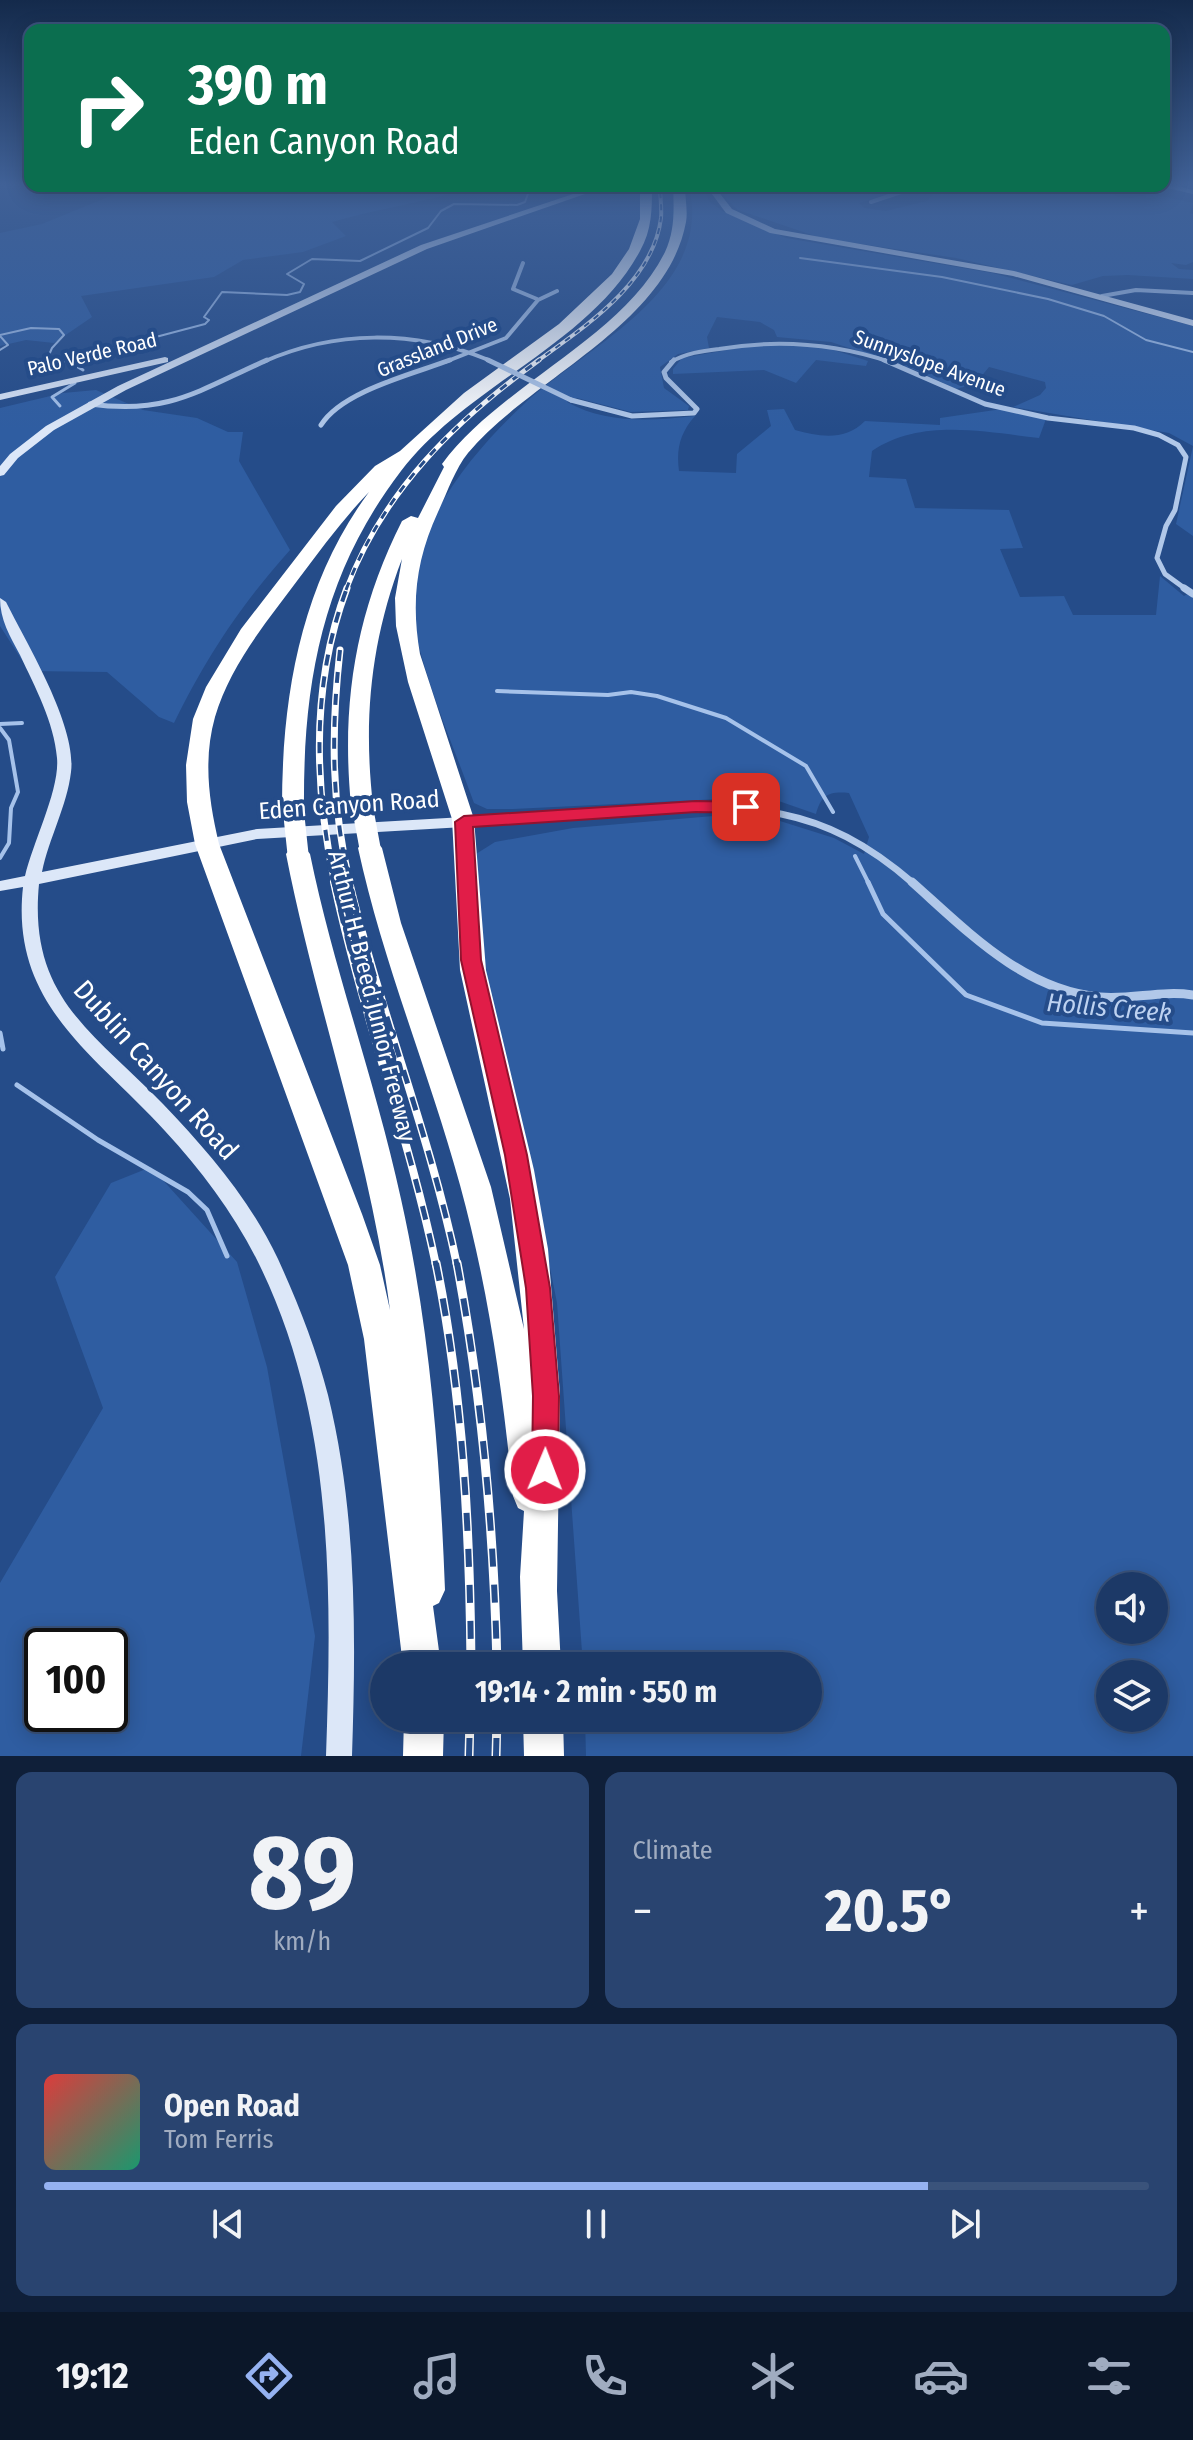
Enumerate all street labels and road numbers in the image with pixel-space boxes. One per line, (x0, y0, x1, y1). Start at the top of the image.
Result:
street label: Grassland Drive (373, 312, 501, 382)
street label: Sunnyslope Avenue (851, 324, 1009, 402)
street label: Palo Verde Road (25, 327, 159, 381)
street label: Eden Canyon Road (258, 785, 440, 825)
street label: Arthur H. Breed Junior Freeway (322, 847, 422, 1145)
street label: Dublin Canyon Road (67, 973, 245, 1167)

